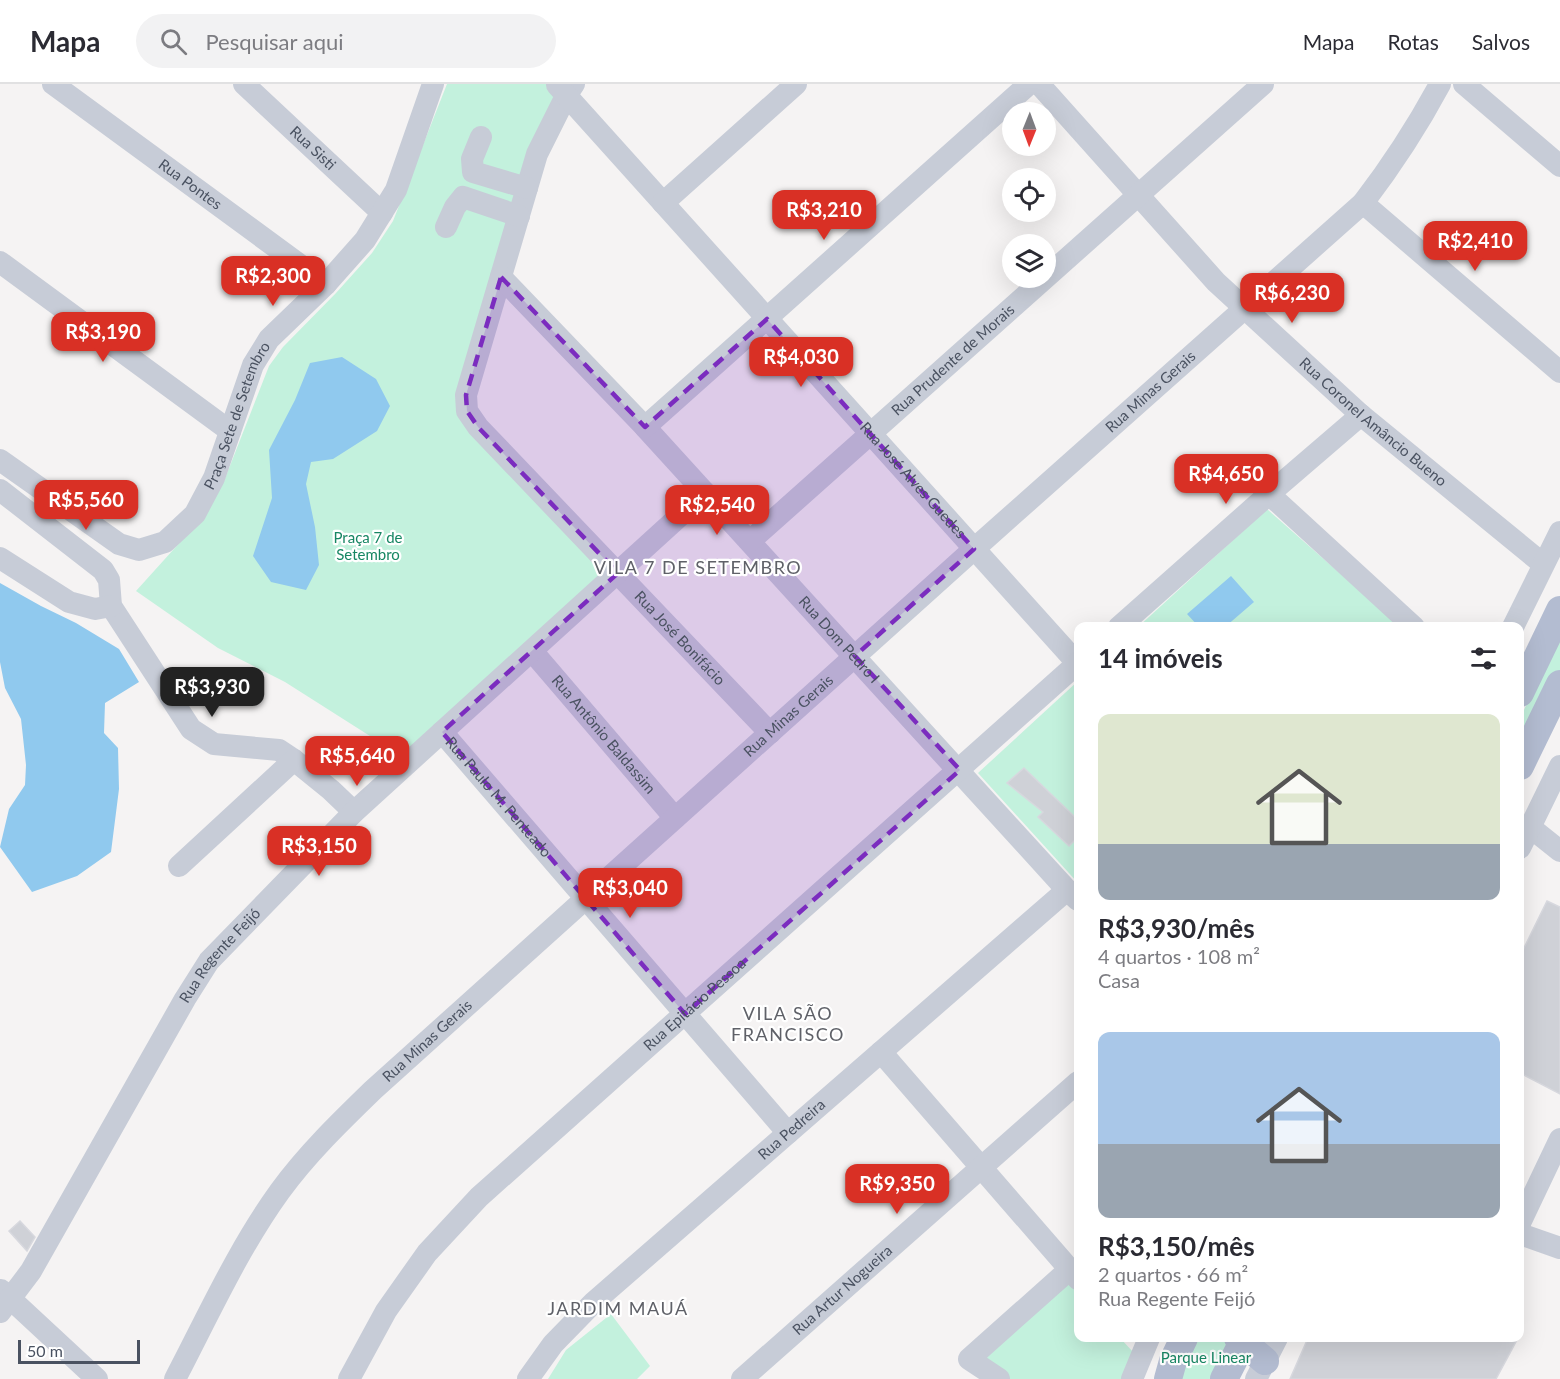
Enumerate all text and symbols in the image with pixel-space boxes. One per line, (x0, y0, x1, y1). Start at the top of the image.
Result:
search box (136, 14, 556, 68)
text: Mapa (30, 24, 100, 58)
icon: search (157, 25, 190, 58)
text: Pesquisar aqui (205, 28, 344, 55)
text: Mapa (1303, 29, 1355, 54)
text: Rotas (1388, 29, 1439, 54)
text: Salvos (1472, 29, 1530, 54)
north arrow (1002, 102, 1056, 156)
map controls (1002, 102, 1056, 288)
street label: Rua Sisti (287, 122, 340, 173)
street label: Rua Pontes (156, 155, 226, 213)
button: locate (1002, 168, 1056, 222)
pin: R$3,210 (769, 190, 879, 241)
text: R$3,210 (786, 197, 862, 221)
pin: R$2,410 (1420, 221, 1530, 272)
text: R$2,410 (1437, 228, 1513, 252)
button: layers (1002, 234, 1056, 288)
pin: R$2,300 (218, 256, 328, 307)
text: R$2,300 (235, 263, 311, 287)
pin: R$6,230 (1237, 273, 1347, 324)
text: R$6,230 (1254, 280, 1330, 304)
street label: Rua Prudente de Morais (887, 300, 1018, 419)
pin: R$3,190 (48, 312, 158, 363)
text: R$3,190 (65, 319, 141, 343)
pin: R$4,030 (746, 337, 856, 388)
street label: Praça Sete de Setembro (200, 338, 273, 492)
text: R$4,030 (763, 344, 839, 368)
street label: Rua Minas Gerais (1101, 347, 1199, 436)
street label: Rua Coronel Amâncio Bueno (1296, 353, 1451, 489)
street label: Rua José Alves Guedes (857, 418, 970, 542)
pin: R$4,650 (1171, 454, 1281, 505)
text: R$4,650 (1188, 461, 1264, 485)
pin: R$5,560 (31, 480, 141, 531)
pin: R$2,540 (662, 485, 772, 536)
text: R$5,560 (48, 487, 124, 511)
text: R$2,540 (679, 492, 755, 516)
park label: Praça 7 de Setembro (334, 528, 403, 563)
district label: VILA 7 DE SETEMBRO (594, 556, 802, 578)
street label: Rua José Bonifácio (631, 587, 729, 688)
street label: Rua Dom Pedro I (796, 592, 884, 686)
text: 14 imóveis (1098, 642, 1223, 674)
icon: filters (1467, 642, 1500, 675)
pin: R$3,930 (157, 667, 267, 718)
street label: Rua Minas Gerais (739, 670, 836, 760)
street label: Rua Antônio Baldassim (549, 671, 660, 797)
text: R$3,930 (174, 674, 250, 698)
street label: Rua Paulo M. Penteado (442, 733, 556, 860)
pin: R$5,640 (302, 736, 412, 787)
text: R$5,640 (319, 743, 395, 767)
icon: home (1245, 753, 1353, 861)
pin: R$3,150 (264, 826, 374, 877)
text: R$3,150 (281, 833, 357, 857)
pin: R$3,040 (575, 868, 685, 919)
text: R$3,040 (592, 875, 668, 899)
street label: Rua Regente Feijó (175, 904, 264, 1006)
text: R$3,930/mês (1098, 912, 1255, 944)
text: 4 quartos · 108 m² (1098, 944, 1260, 968)
street label: Rua Epitácio Pessoa (639, 954, 749, 1054)
text: Casa (1098, 968, 1140, 992)
street label: Rua Minas Gerais (378, 996, 475, 1085)
district label: VILA SÃO FRANCISCO (731, 1002, 845, 1045)
icon: home (1245, 1071, 1353, 1179)
street label: Rua Pedreira (754, 1095, 828, 1163)
pin: R$9,350 (842, 1164, 952, 1215)
text: R$9,350 (859, 1171, 935, 1195)
text: R$3,150/mês (1098, 1230, 1255, 1262)
street label: Rua Artur Nogueira (788, 1241, 895, 1338)
text: 2 quartos · 66 m² (1098, 1262, 1248, 1286)
text: Rua Regente Feijó (1098, 1286, 1255, 1310)
district label: JARDIM MAUÁ (547, 1297, 689, 1319)
scale bar (18, 1337, 140, 1364)
text: 50 m (27, 1341, 63, 1360)
park label: Parque Linear (1161, 1348, 1252, 1366)

